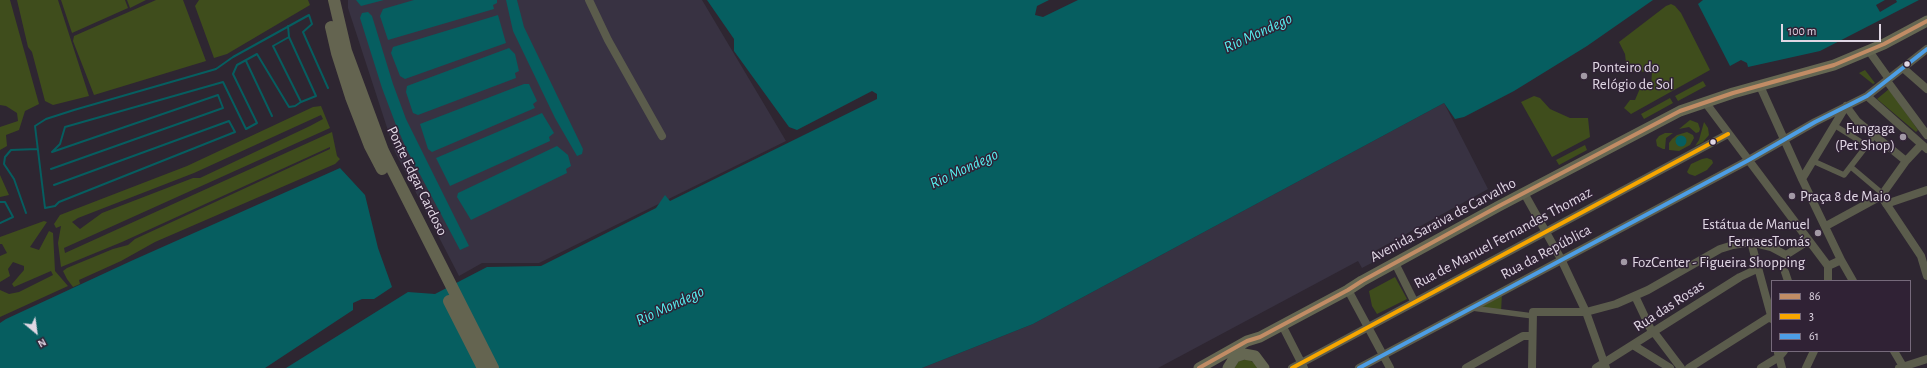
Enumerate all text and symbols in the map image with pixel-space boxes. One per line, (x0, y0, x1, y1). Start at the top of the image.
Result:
water label: Rio Mondego (1221, 9, 1295, 57)
scale bar (1783, 16, 1883, 42)
text: 100 m (1788, 25, 1816, 37)
place label: Ponteiro do Relógio de Sol (1592, 58, 1674, 93)
unlabelled marker (1902, 59, 1912, 69)
marker: Ponteiro do Relógio de Sol (1579, 71, 1589, 81)
place label: Fungaga (Pet Shop) (1835, 119, 1895, 154)
street label: Ponte Edgar Cardoso (383, 123, 451, 239)
marker: Fungaga (Pet Shop) (1898, 132, 1908, 142)
unlabelled marker (1708, 137, 1718, 147)
water label: Rio Mondego (927, 145, 1001, 193)
street label: Avenida Saraiva de Carvalho (1367, 174, 1519, 266)
street label: Rua de Manuel Fernandes Thomaz (1411, 183, 1595, 293)
place label: Praça 8 de Maio (1800, 187, 1891, 205)
marker: Praça 8 de Maio (1787, 191, 1797, 201)
place label: Estátua de Manuel FernaesTomás (1702, 215, 1810, 250)
street label: Rua da República (1498, 221, 1594, 283)
marker: Estátua de Manuel FernaesTomás (1813, 228, 1823, 238)
place label: FozCenter - Figueira Shopping (1632, 253, 1805, 271)
marker: FozCenter - Figueira Shopping (1619, 257, 1629, 267)
street label: Rua das Rosas (1630, 276, 1708, 336)
legend (1771, 280, 1911, 352)
water label: Rio Mondego (633, 282, 707, 330)
text: 86 (1809, 290, 1820, 302)
text: 3 (1809, 310, 1814, 322)
north arrow (16, 312, 56, 352)
text: 61 (1809, 330, 1819, 342)
text: N (36, 336, 48, 350)

